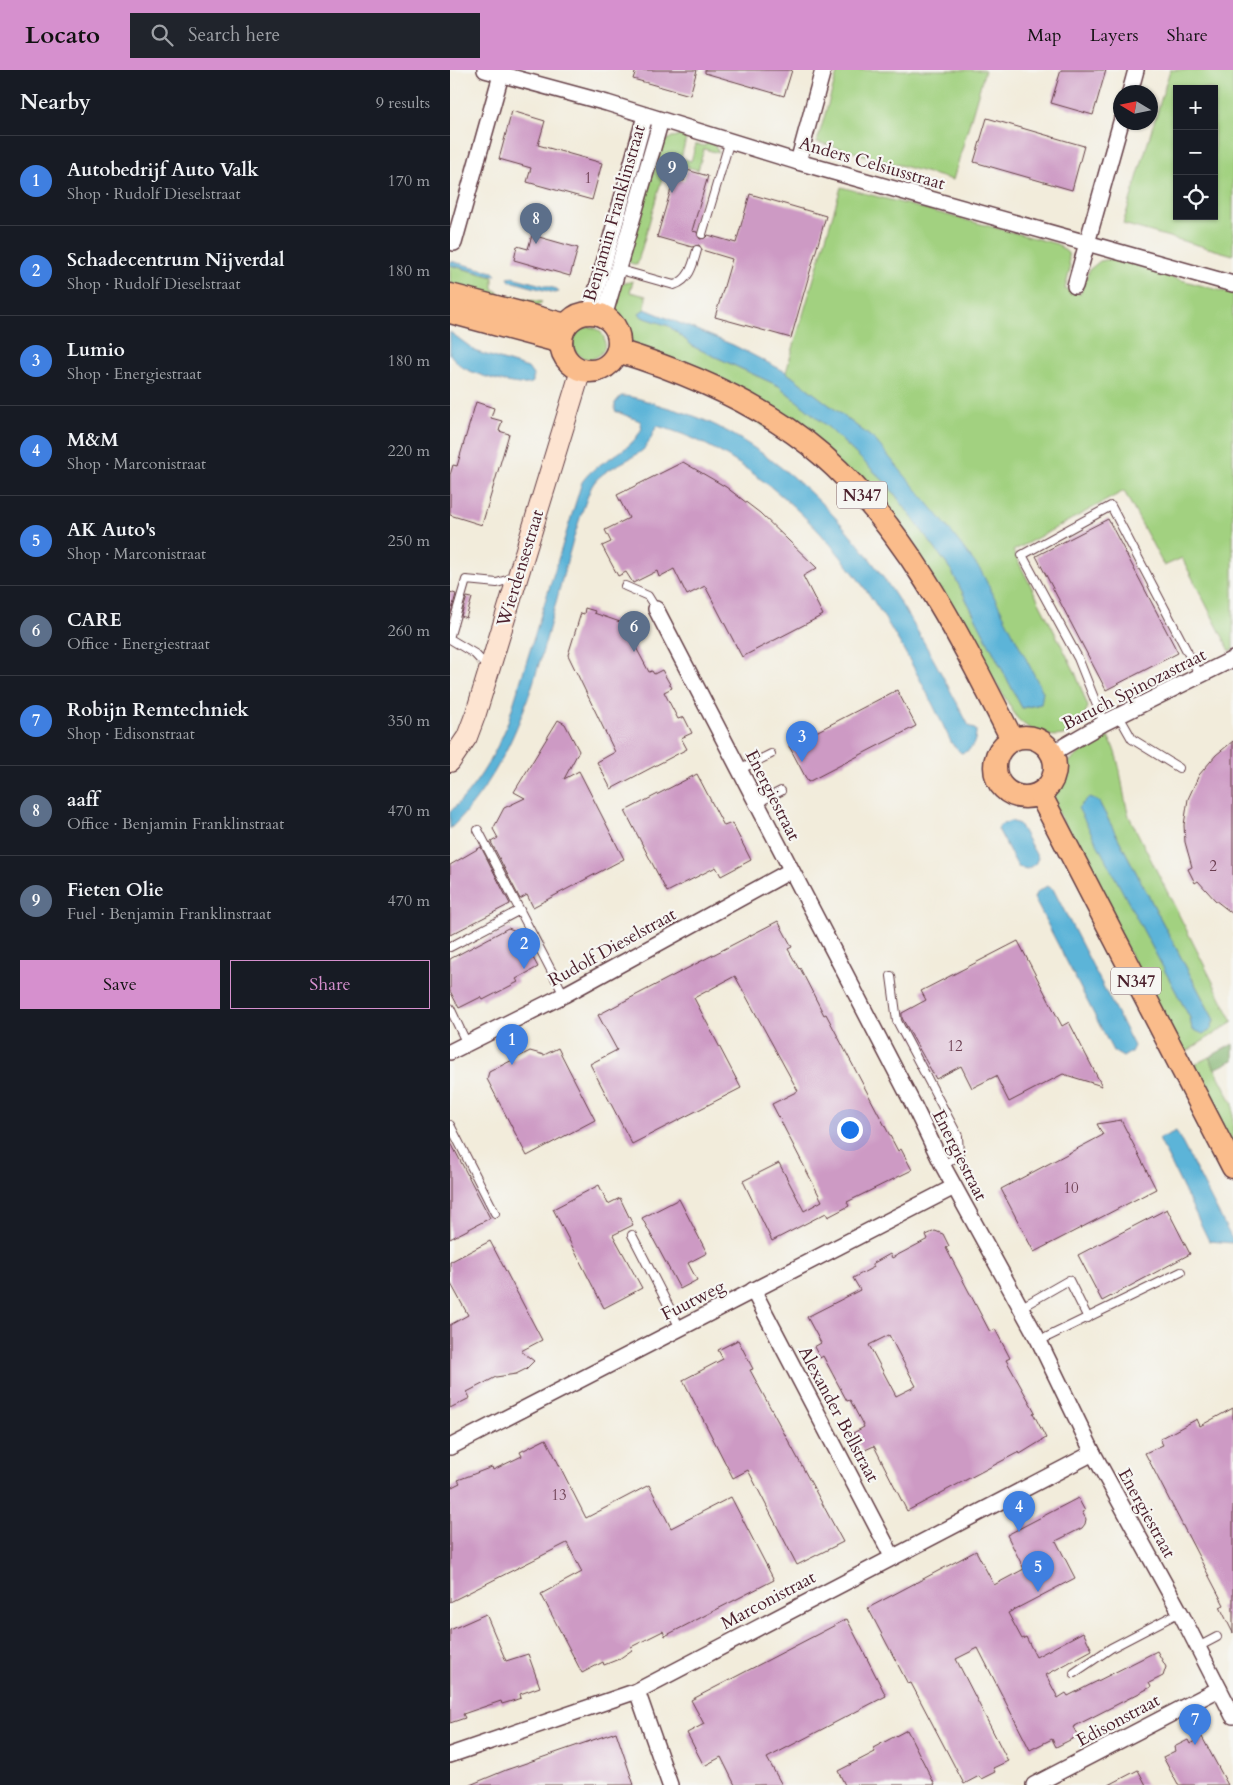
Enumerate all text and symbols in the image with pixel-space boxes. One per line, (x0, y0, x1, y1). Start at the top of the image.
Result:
search box (130, 13, 480, 58)
text: Locato (25, 19, 100, 52)
icon: search (148, 21, 176, 49)
text: Search here (188, 22, 280, 48)
text: Map (1027, 23, 1062, 48)
text: Layers (1090, 23, 1139, 48)
text: Share (1167, 23, 1208, 48)
north arrow (1113, 85, 1158, 130)
map controls (1173, 85, 1218, 220)
button: + (1173, 85, 1218, 130)
text: Nearby (20, 88, 91, 117)
text: 9 results (376, 92, 430, 114)
street label: Benjamin Franklinstraat (577, 122, 652, 304)
button: − (1173, 130, 1218, 175)
street label: Anders Celsiusstraat (796, 131, 948, 196)
pin: 9 (656, 152, 688, 193)
text: Autobedrijf Auto Valk (67, 157, 259, 183)
house number: 1 (584, 168, 592, 188)
text: 1 (32, 170, 40, 192)
text: 170 m (388, 170, 430, 192)
button: locate (1173, 175, 1218, 220)
text: Shop · Rudolf Dieselstraat (67, 183, 240, 205)
pin: 8 (520, 203, 552, 244)
text: Schadecentrum Nijverdal (67, 247, 285, 273)
text: 2 (32, 260, 40, 282)
text: 180 m (388, 260, 430, 282)
text: Shop · Rudolf Dieselstraat (67, 273, 240, 295)
text: Lumio (67, 337, 125, 363)
text: 3 (32, 350, 40, 372)
text: 180 m (388, 350, 430, 372)
text: Shop · Energiestraat (67, 363, 202, 385)
text: M&M (67, 427, 119, 453)
text: 4 (32, 440, 40, 462)
text: 220 m (388, 440, 430, 462)
text: Shop · Marconistraat (67, 453, 206, 475)
road number: N347 (837, 482, 887, 508)
street label: Wierdensestraat (490, 506, 550, 631)
text: AK Auto's (67, 517, 156, 543)
text: 5 (32, 530, 40, 552)
text: 250 m (388, 530, 430, 552)
text: Shop · Marconistraat (67, 543, 206, 565)
text: CARE (67, 607, 122, 633)
pin: 6 (618, 611, 650, 652)
text: 6 (32, 620, 40, 642)
text: 260 m (388, 620, 430, 642)
text: Office · Energiestraat (67, 633, 210, 655)
street label: Baruch Spinozastraat (1058, 642, 1211, 737)
text: Robijn Remtechniek (67, 697, 249, 723)
text: 7 (32, 710, 40, 732)
text: 350 m (388, 710, 430, 732)
pin: 3 (786, 721, 818, 762)
text: Shop · Edisonstraat (67, 723, 195, 745)
street label: Energiestraat (739, 745, 806, 845)
text: aaff (67, 787, 99, 813)
text: 8 (32, 800, 40, 822)
text: 470 m (388, 800, 430, 822)
text: Office · Benjamin Franklinstraat (67, 813, 284, 835)
house number: 2 (1209, 856, 1217, 876)
text: Fieten Olie (67, 877, 164, 903)
text: 9 (32, 890, 40, 912)
text: 470 m (388, 890, 430, 912)
street label: Rudolf Dieselstraat (544, 902, 681, 993)
text: Fuel · Benjamin Franklinstraat (67, 903, 271, 925)
pin: 2 (508, 928, 540, 969)
button: Save (20, 960, 220, 1009)
button: Share (230, 960, 430, 1009)
road number: N347 (1111, 968, 1161, 994)
pin: 1 (496, 1024, 528, 1065)
house number: 12 (947, 1036, 963, 1056)
street label: Energiestraat (926, 1105, 993, 1205)
your location (837, 1117, 863, 1143)
house number: 10 (1063, 1178, 1079, 1198)
street label: Fuutweg (657, 1273, 730, 1327)
street label: Alexander Bellstraat (792, 1342, 885, 1487)
street label: Energiestraat (1112, 1464, 1182, 1563)
house number: 13 (551, 1485, 567, 1505)
pin: 4 (1003, 1491, 1035, 1532)
pin: 5 (1022, 1551, 1054, 1592)
street label: Marconistraat (716, 1565, 820, 1636)
street label: Edisonstraat (1072, 1688, 1165, 1753)
pin: 7 (1179, 1704, 1211, 1745)

